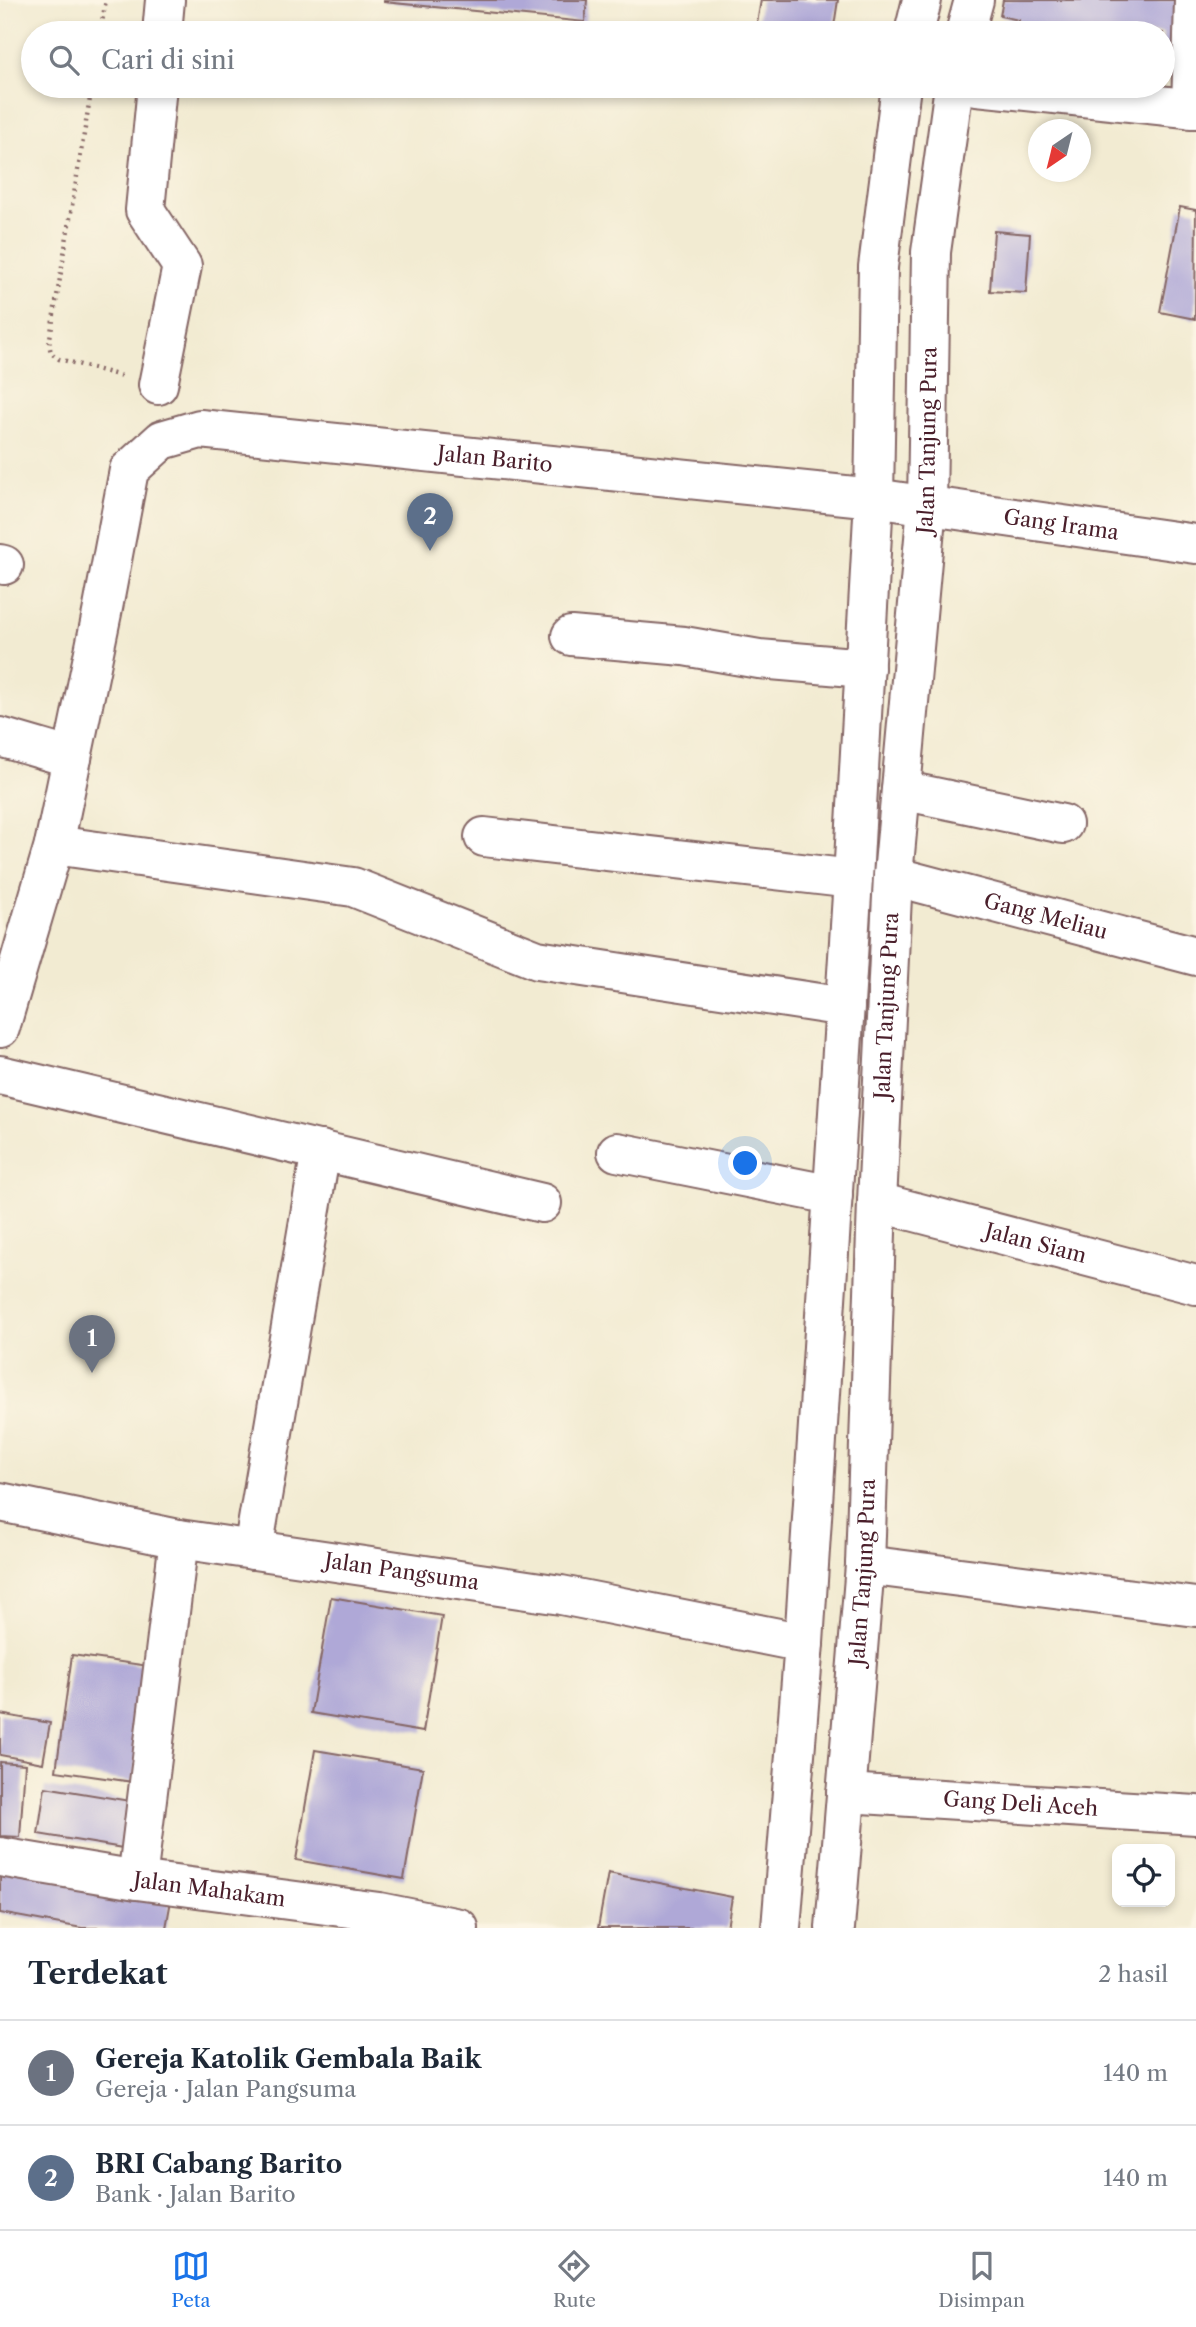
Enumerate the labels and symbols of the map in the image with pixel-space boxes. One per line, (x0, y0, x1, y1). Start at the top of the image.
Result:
north arrow (1028, 119, 1091, 182)
street label: Jalan Tanjung Pura (911, 346, 942, 538)
street label: Jalan Barito (433, 440, 554, 477)
pin: 2 (407, 493, 453, 551)
street label: Gang Irama (1002, 504, 1121, 545)
street label: Gang Meliau (981, 888, 1111, 944)
street label: Jalan Tanjung Pura (869, 911, 903, 1103)
your location (728, 1146, 762, 1180)
street label: Jalan Siam (979, 1217, 1090, 1268)
pin: 1 (69, 1315, 115, 1373)
street label: Jalan Tanjung Pura (843, 1477, 880, 1669)
street label: Jalan Pangsuma (320, 1547, 482, 1595)
street label: Gang Deli Aceh (942, 1786, 1099, 1821)
street label: Jalan Mahakam (129, 1866, 287, 1912)

